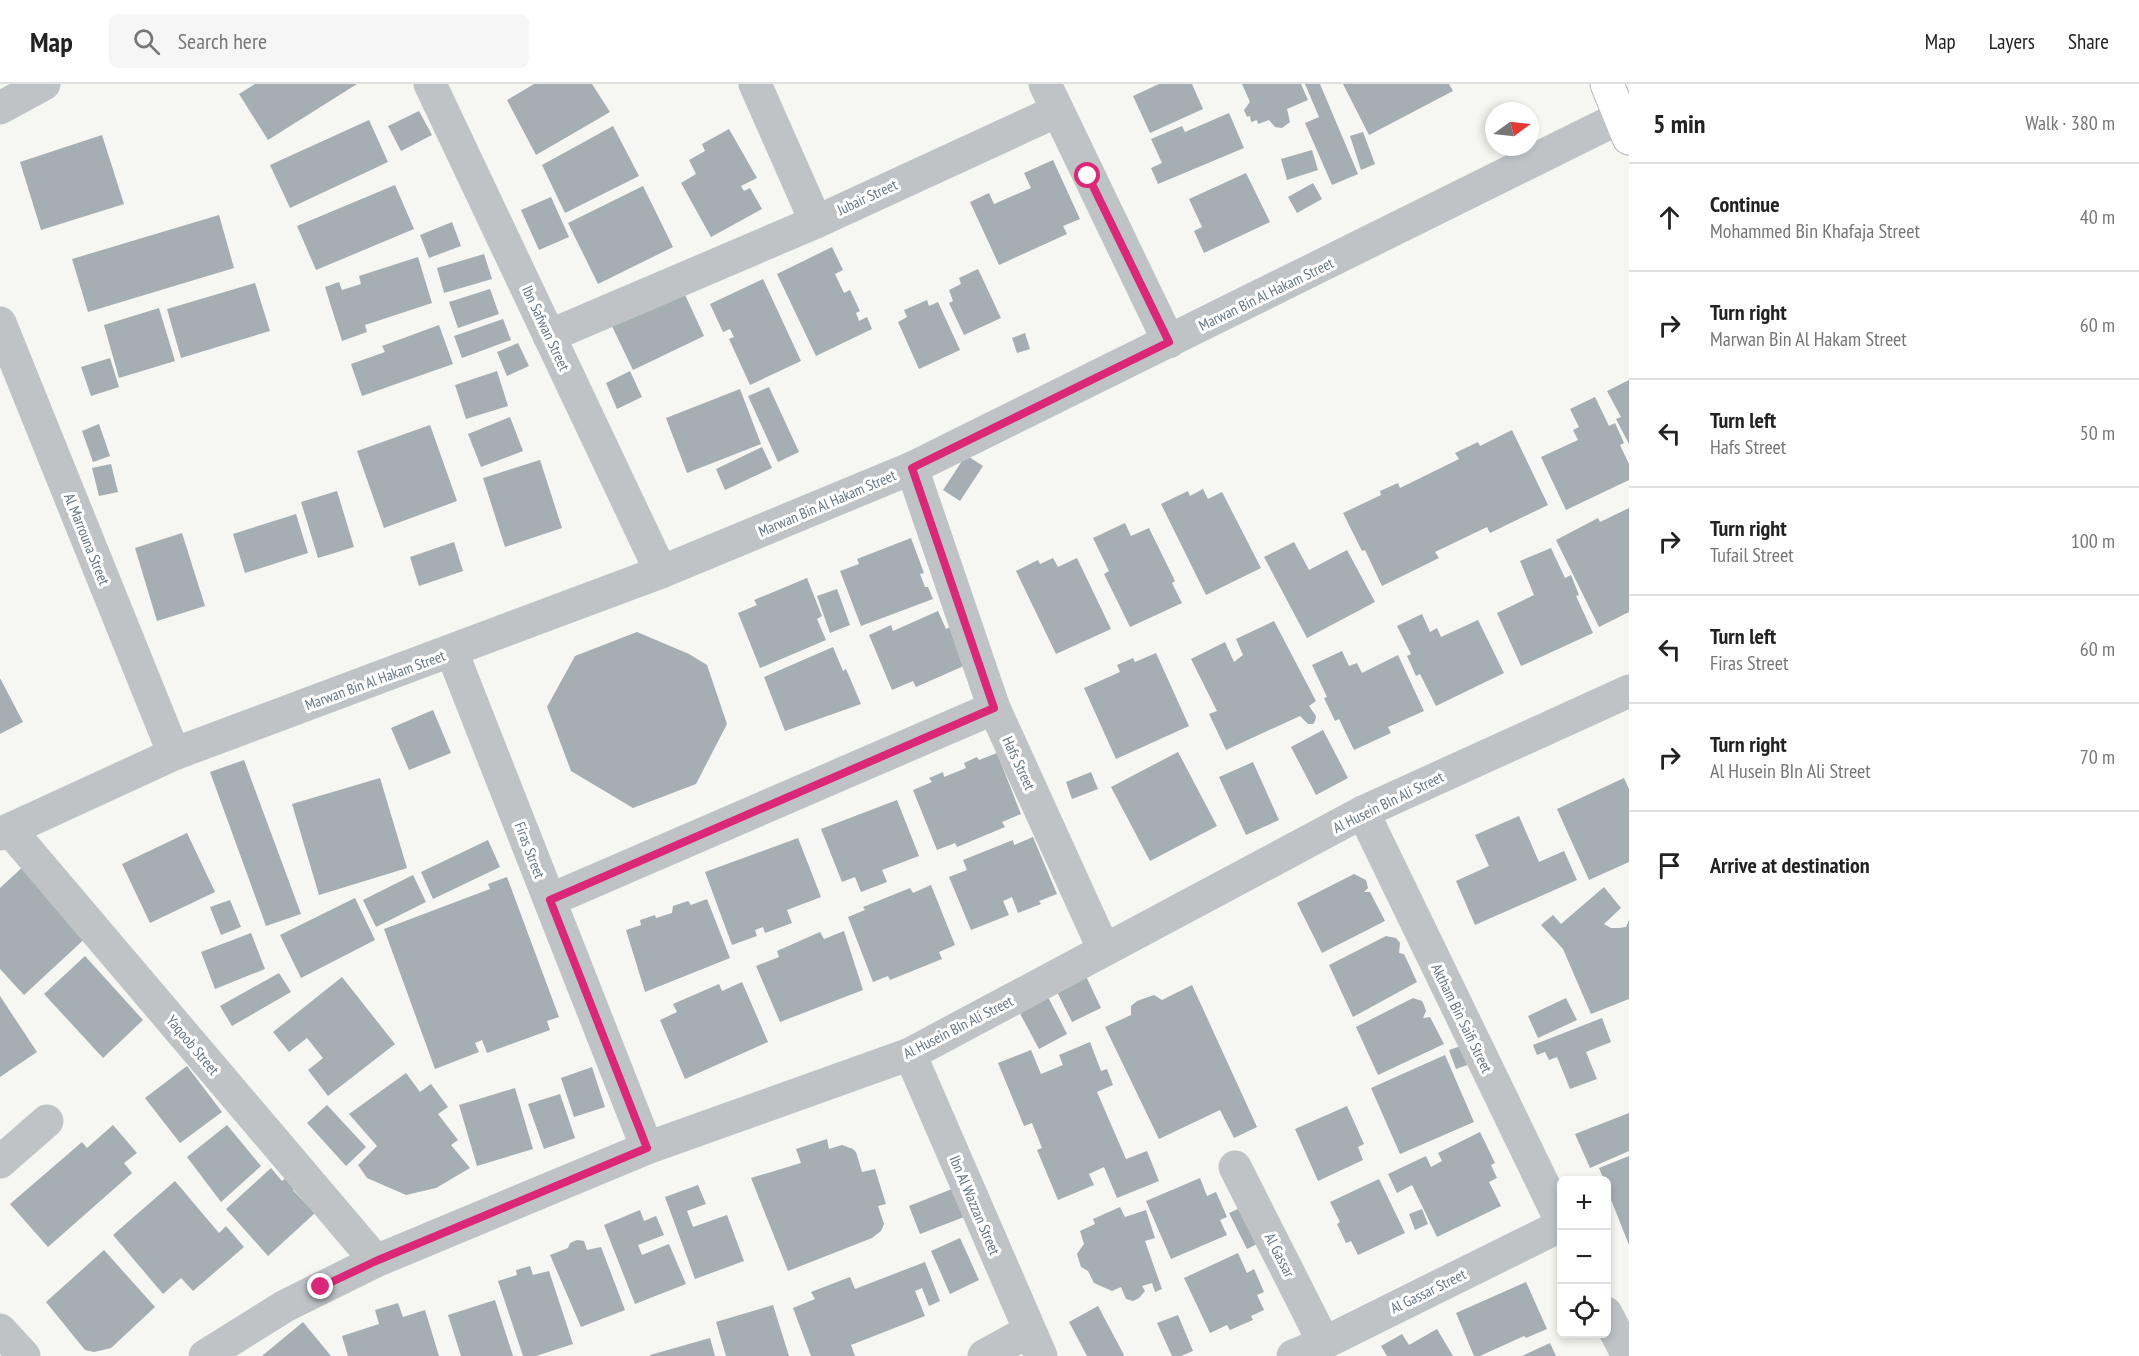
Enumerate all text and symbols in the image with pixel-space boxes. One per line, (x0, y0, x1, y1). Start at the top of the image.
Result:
search box (109, 14, 529, 68)
text: Map (30, 23, 73, 60)
icon: search (130, 25, 163, 58)
text: Search here (178, 27, 267, 55)
text: Map (1925, 28, 1956, 55)
text: Layers (1989, 28, 2035, 55)
text: Share (2068, 28, 2109, 55)
north arrow (1485, 102, 1539, 156)
text: 5 min (1653, 107, 1706, 140)
text: Walk · 380 m (2025, 110, 2115, 136)
route start (1074, 162, 1100, 188)
street label: Jubair Street (833, 175, 900, 220)
text: Continue (1710, 190, 1780, 218)
icon: ahead (1653, 201, 1686, 234)
text: 40 m (2080, 204, 2115, 230)
text: Mohammed Bin Khafaja Street (1710, 218, 1920, 244)
street label: Marwan Bin Al Hakam Street (1196, 253, 1336, 335)
street label: Ibn Safwan Street (518, 282, 574, 374)
text: Turn right (1710, 298, 1787, 326)
icon: right (1653, 309, 1686, 342)
text: 60 m (2080, 312, 2115, 338)
text: Marwan Bin Al Hakam Street (1710, 326, 1907, 352)
text: Turn left (1710, 406, 1776, 434)
icon: left (1653, 417, 1686, 450)
text: 50 m (2080, 420, 2115, 446)
text: Hafs Street (1710, 434, 1786, 460)
street label: Marwan Bin Al Hakam Street (755, 465, 899, 541)
street label: Al Marrouna Street (60, 490, 114, 588)
text: Turn right (1710, 514, 1787, 542)
icon: right (1653, 525, 1686, 558)
text: 100 m (2071, 528, 2115, 554)
text: Tufail Street (1710, 542, 1794, 568)
text: Turn left (1710, 622, 1776, 650)
icon: left (1653, 633, 1686, 666)
text: 60 m (2080, 636, 2115, 662)
street label: Marwan Bin Al Hakam Street (302, 646, 448, 714)
text: Firas Street (1710, 650, 1788, 676)
text: Turn right (1710, 730, 1787, 758)
street label: Hafs Street (998, 733, 1040, 793)
icon: right (1653, 741, 1686, 774)
text: 70 m (2080, 744, 2115, 770)
text: Al Husein BIn Ali Street (1710, 758, 1871, 784)
street label: Al Husein BIn Ali Street (1330, 767, 1446, 837)
street label: Firas Street (511, 819, 549, 881)
icon: arrive (1653, 849, 1686, 882)
text: Arrive at destination (1710, 851, 1870, 879)
street label: Aktham Bin Saifi Street (1427, 960, 1497, 1076)
street label: Al Husein BIn Ali Street (900, 991, 1016, 1063)
street label: Yaqoob Street (163, 1011, 223, 1079)
street label: Ibn Al Wazzan Street (946, 1152, 1004, 1258)
map controls (1557, 1176, 1611, 1338)
button: + (1557, 1176, 1611, 1230)
street label: Al Gassar (1261, 1230, 1300, 1281)
button: − (1557, 1230, 1611, 1284)
street label: Al Gassar Street (1387, 1265, 1469, 1317)
route end (307, 1273, 333, 1299)
button: locate (1557, 1284, 1611, 1338)

